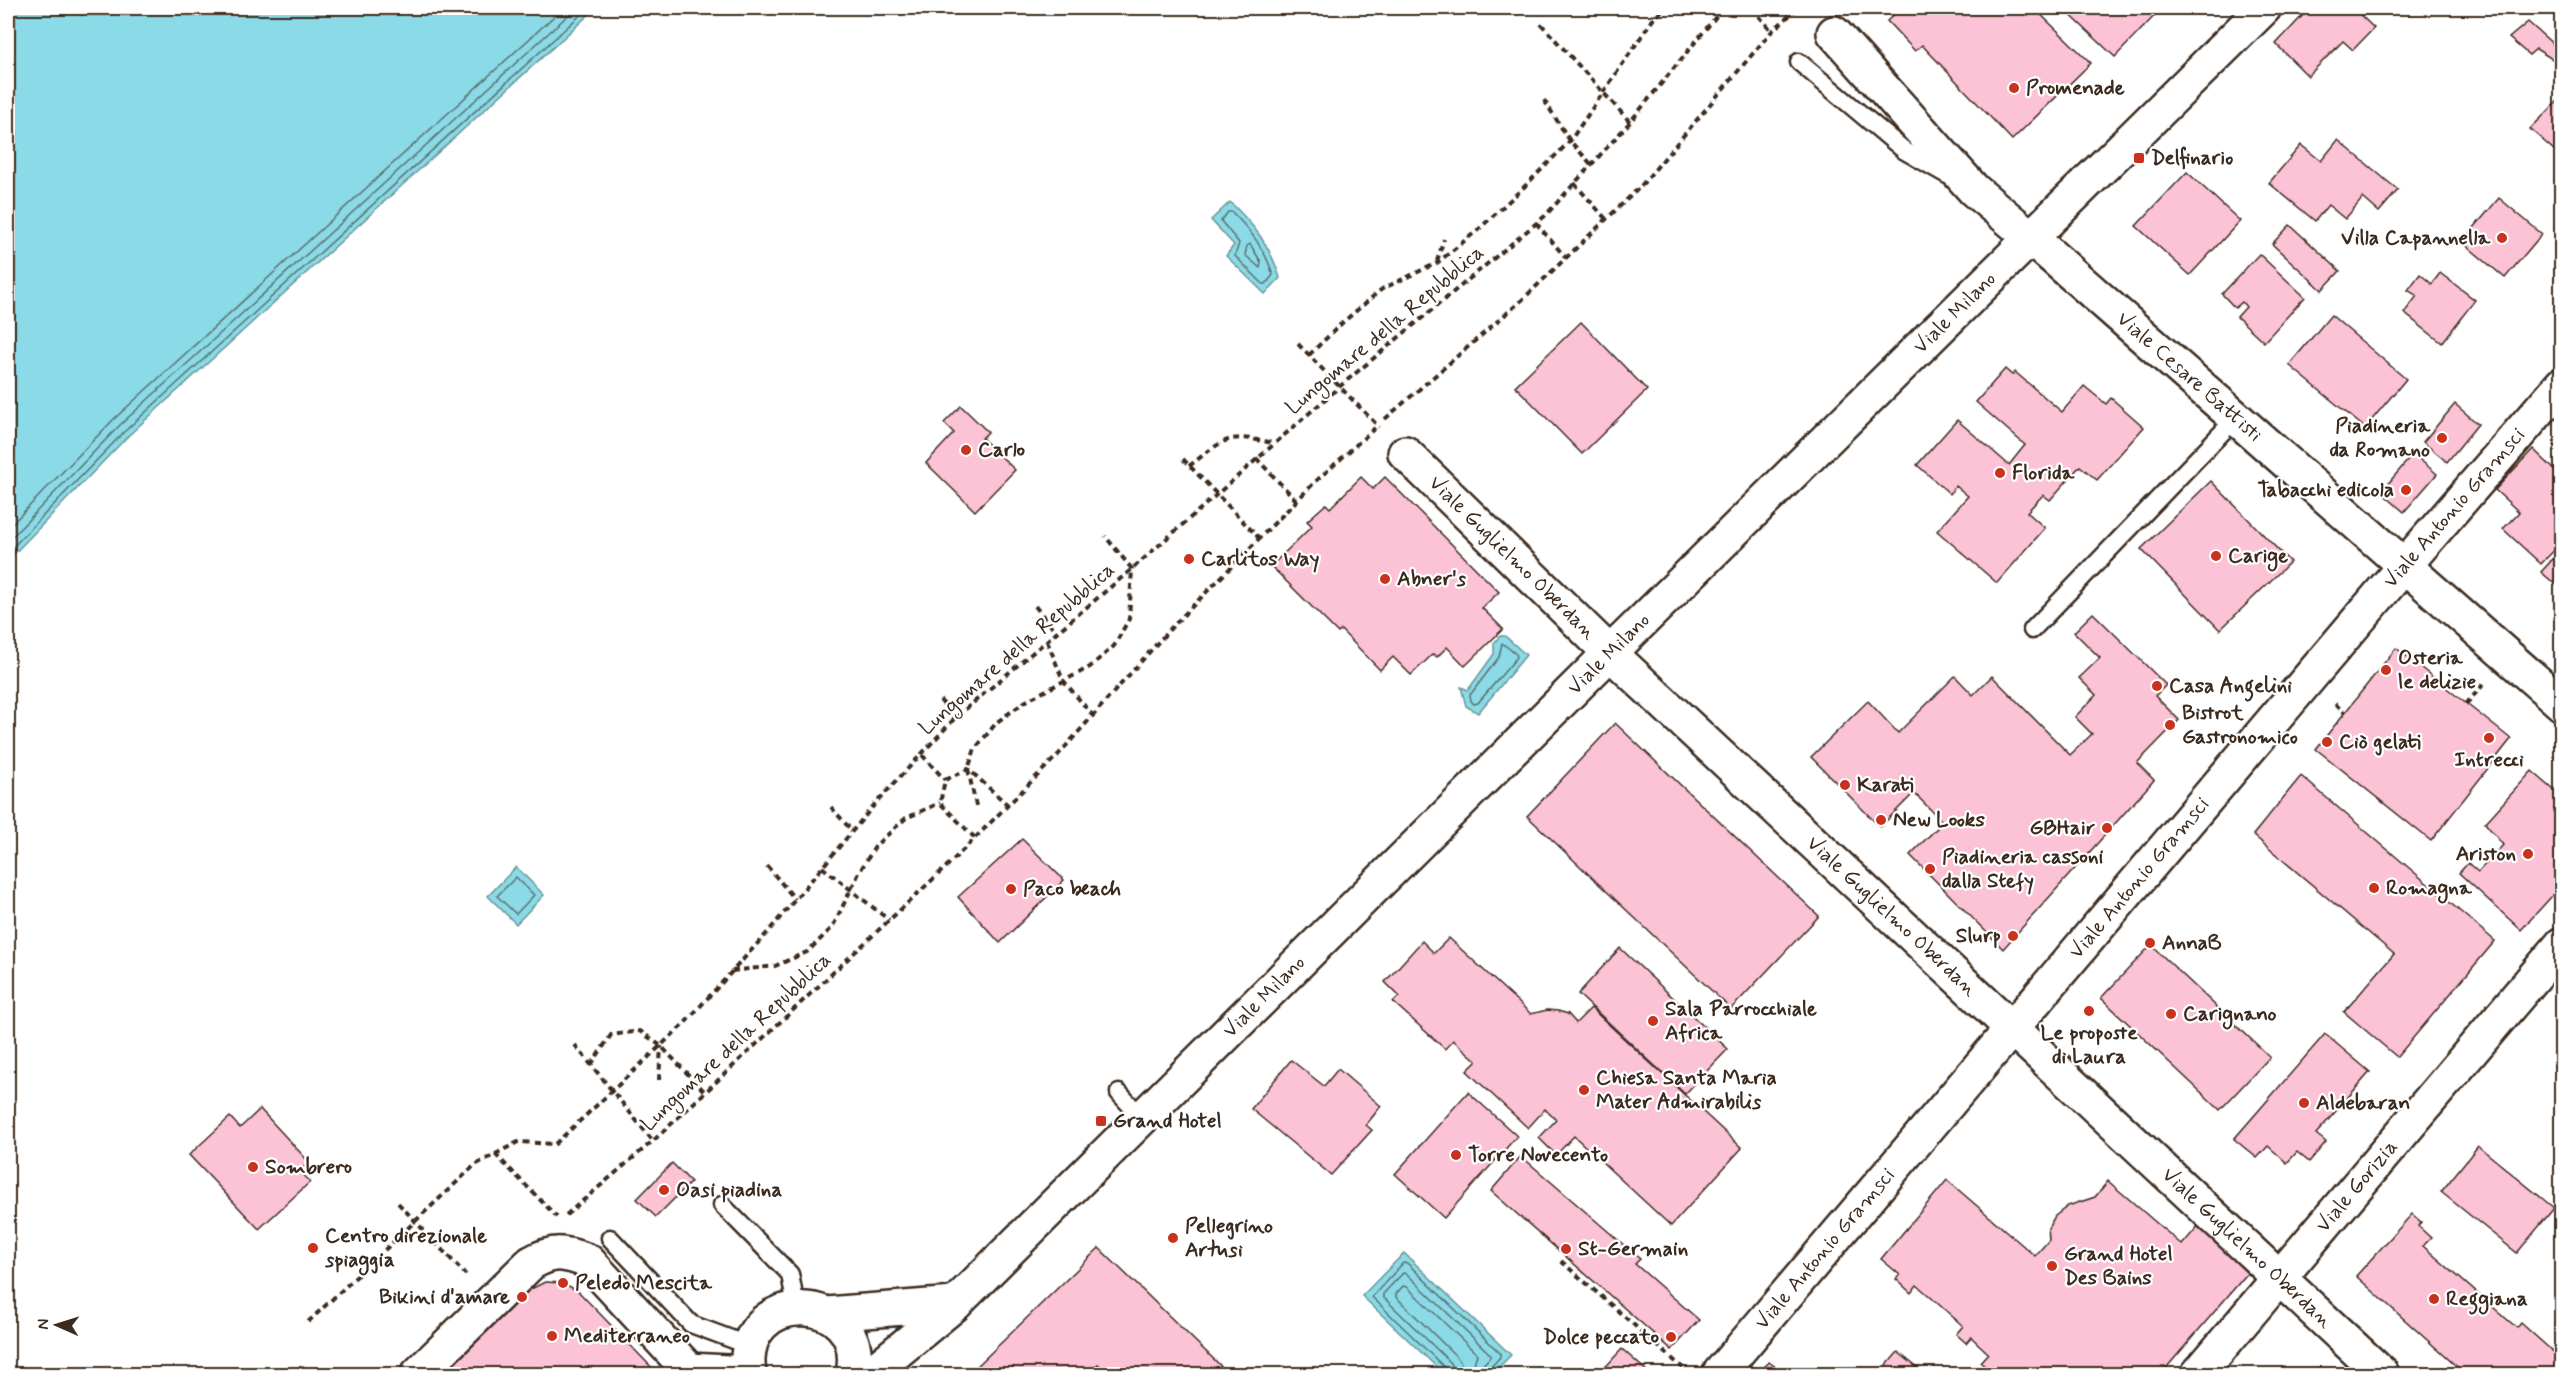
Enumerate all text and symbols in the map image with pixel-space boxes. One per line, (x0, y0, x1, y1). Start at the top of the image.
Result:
place label: Promenade (2026, 74, 2125, 102)
marker: Promenade (2007, 81, 2021, 95)
place label: Delfinario (2151, 144, 2233, 172)
marker: Delfinario (2132, 151, 2146, 165)
place label: Villa Capannella (2341, 224, 2491, 252)
marker: Villa Capannella (2495, 231, 2509, 245)
street label: Lungomare della Repubblica (1280, 239, 1491, 422)
street label: Viale Milano (1907, 266, 2003, 360)
street label: Viale Cesare Battisti (2111, 305, 2268, 449)
place label: Piadineria da Romano (2329, 412, 2431, 464)
street label: Viale Antonio Gramsci (2377, 422, 2532, 594)
marker: Piadineria da Romano (2435, 431, 2449, 445)
place label: Carlo (978, 436, 1026, 464)
marker: Carlo (959, 443, 973, 457)
place label: Florida (2012, 459, 2076, 487)
marker: Florida (1993, 466, 2007, 480)
street label: Viale Guglielmo Oberdan (1422, 470, 1603, 646)
place label: Tabacchi edicola (2257, 476, 2394, 504)
marker: Tabacchi edicola (2399, 483, 2413, 497)
place label: Carige (2228, 542, 2288, 572)
place label: Carlitos Way (1201, 545, 1320, 573)
marker: Carige (2209, 549, 2223, 563)
marker: Carlitos Way (1182, 552, 1196, 566)
street label: Lungomare della Repubblica (913, 556, 1121, 743)
place label: Abner's (1397, 565, 1467, 593)
marker: Abner's (1378, 572, 1392, 586)
street label: Viale Milano (1561, 607, 1656, 701)
place label: Osteria le delizie (2398, 644, 2476, 696)
marker: Osteria le delizie (2379, 663, 2393, 677)
place label: Casa Angelini (2169, 672, 2292, 702)
marker: Casa Angelini (2150, 679, 2164, 693)
place label: Bistrot Gastronomico (2182, 699, 2298, 751)
marker: Bistrot Gastronomico (2163, 718, 2177, 732)
place label: Ciò gelati (2339, 728, 2421, 756)
marker: Intrecci (2482, 731, 2496, 745)
marker: Ciò gelati (2320, 735, 2334, 749)
place label: Intrecci (2454, 746, 2524, 774)
place label: Karati (1857, 771, 1914, 799)
marker: Karati (1838, 778, 1852, 792)
street label: Viale Antonio Gramsci (2063, 791, 2216, 965)
place label: New Looks (1893, 806, 1985, 834)
marker: New Looks (1874, 813, 1888, 827)
place label: GBHair (2030, 814, 2095, 842)
marker: GBHair (2100, 821, 2114, 835)
street label: Viale Guglielmo Oberdan (1800, 830, 1984, 1003)
place label: Ariston (2456, 840, 2516, 868)
place label: Piadineria cassoni dalla Stefy (1942, 843, 2103, 895)
marker: Ariston (2521, 847, 2535, 861)
marker: Piadineria cassoni dalla Stefy (1923, 862, 1937, 876)
place label: Romagna (2386, 874, 2473, 904)
place label: Paco beach (1023, 875, 1122, 903)
marker: Romagna (2367, 881, 2381, 895)
marker: Paco beach (1004, 882, 1018, 896)
place label: Slurp (1956, 922, 2001, 950)
marker: Slurp (2006, 929, 2020, 943)
place label: AnnaB (2162, 929, 2222, 957)
marker: AnnaB (2143, 936, 2157, 950)
street label: Lungomare della Repubblica (635, 946, 838, 1138)
street label: Viale Milano (1217, 949, 1312, 1044)
place label: Sala Parrocchiale Africa (1665, 995, 1817, 1047)
place label: Carignano (2183, 1000, 2276, 1030)
marker: Le proposte di Laura (2082, 1004, 2096, 1018)
marker: Carignano (2164, 1007, 2178, 1021)
marker: Sala Parrocchiale Africa (1646, 1014, 1660, 1028)
place label: Le proposte di Laura (2040, 1019, 2138, 1071)
place label: Chiesa Santa Maria Mater Admirabilis (1596, 1064, 1777, 1116)
marker: Chiesa Santa Maria Mater Admirabilis (1577, 1083, 1591, 1097)
place label: Aldebaran (2316, 1089, 2410, 1117)
marker: Aldebaran (2297, 1096, 2311, 1110)
place label: Grand Hotel (1113, 1107, 1222, 1135)
marker: Grand Hotel (1094, 1114, 1108, 1128)
street label: Viale Gorizia (2310, 1134, 2404, 1239)
place label: Torre Novecento (1468, 1141, 1608, 1169)
marker: Torre Novecento (1449, 1148, 1463, 1162)
place label: Sombrero (265, 1153, 352, 1181)
marker: Sombrero (246, 1160, 260, 1174)
street label: Viale Guglielmo Oberdan (2156, 1161, 2339, 1335)
street label: Viale Antonio Gramsci (1748, 1162, 1902, 1336)
place label: Oasi piadina (676, 1176, 782, 1204)
marker: Oasi piadina (657, 1183, 671, 1197)
place label: Pellegrino Artusi (1185, 1212, 1273, 1264)
place label: Centro direzionale spiaggia (324, 1222, 487, 1276)
marker: Pellegrino Artusi (1166, 1231, 1180, 1245)
place label: St-Germain (1578, 1235, 1688, 1263)
place label: Grand Hotel Des Bains (2064, 1240, 2173, 1292)
marker: Centro direzionale spiaggia (306, 1241, 320, 1255)
marker: St-Germain (1559, 1242, 1573, 1256)
marker: Grand Hotel Des Bains (2045, 1259, 2059, 1273)
place label: Peledo Mescita (575, 1269, 713, 1297)
marker: Peledo Mescita (556, 1276, 570, 1290)
place label: Bikini d'amare (379, 1283, 510, 1311)
place label: Reggiana (2446, 1285, 2528, 1315)
marker: Bikini d'amare (515, 1290, 529, 1304)
marker: Reggiana (2427, 1292, 2441, 1306)
north arrow (27, 1295, 87, 1355)
text: N (33, 1318, 54, 1330)
place label: Mediterraneo (564, 1322, 690, 1350)
place label: Dolce peccato (1543, 1323, 1659, 1351)
marker: Mediterraneo (545, 1329, 559, 1343)
marker: Dolce peccato (1664, 1330, 1678, 1344)

